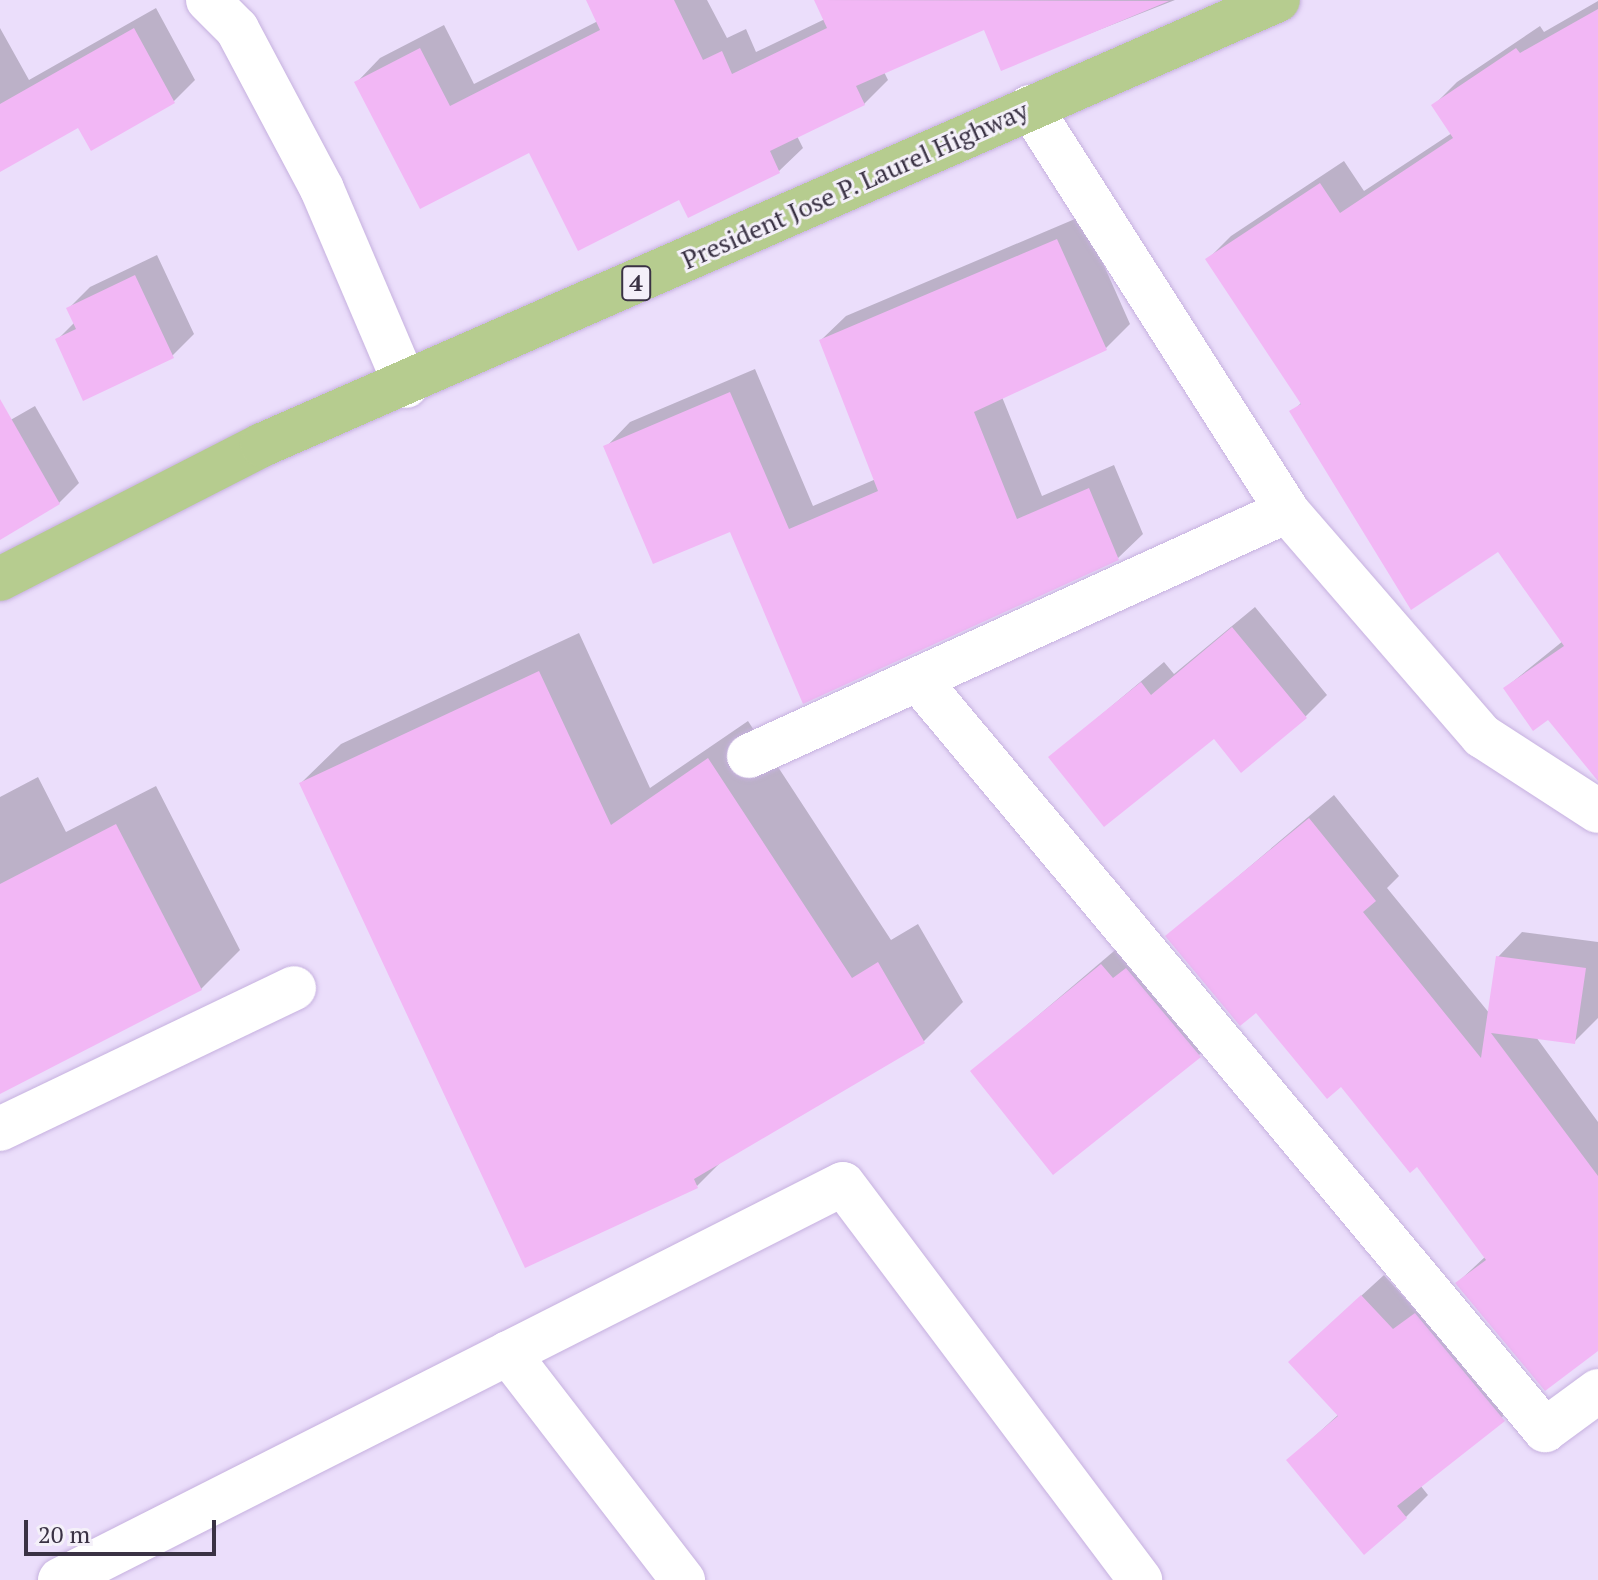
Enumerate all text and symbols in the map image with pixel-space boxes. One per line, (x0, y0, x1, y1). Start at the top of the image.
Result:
street label: President Jose P. Laurel Highway (677, 94, 1033, 276)
road number: 4 (620, 263, 652, 303)
scale bar (28, 1504, 220, 1554)
text: 20 m (38, 1518, 90, 1550)

